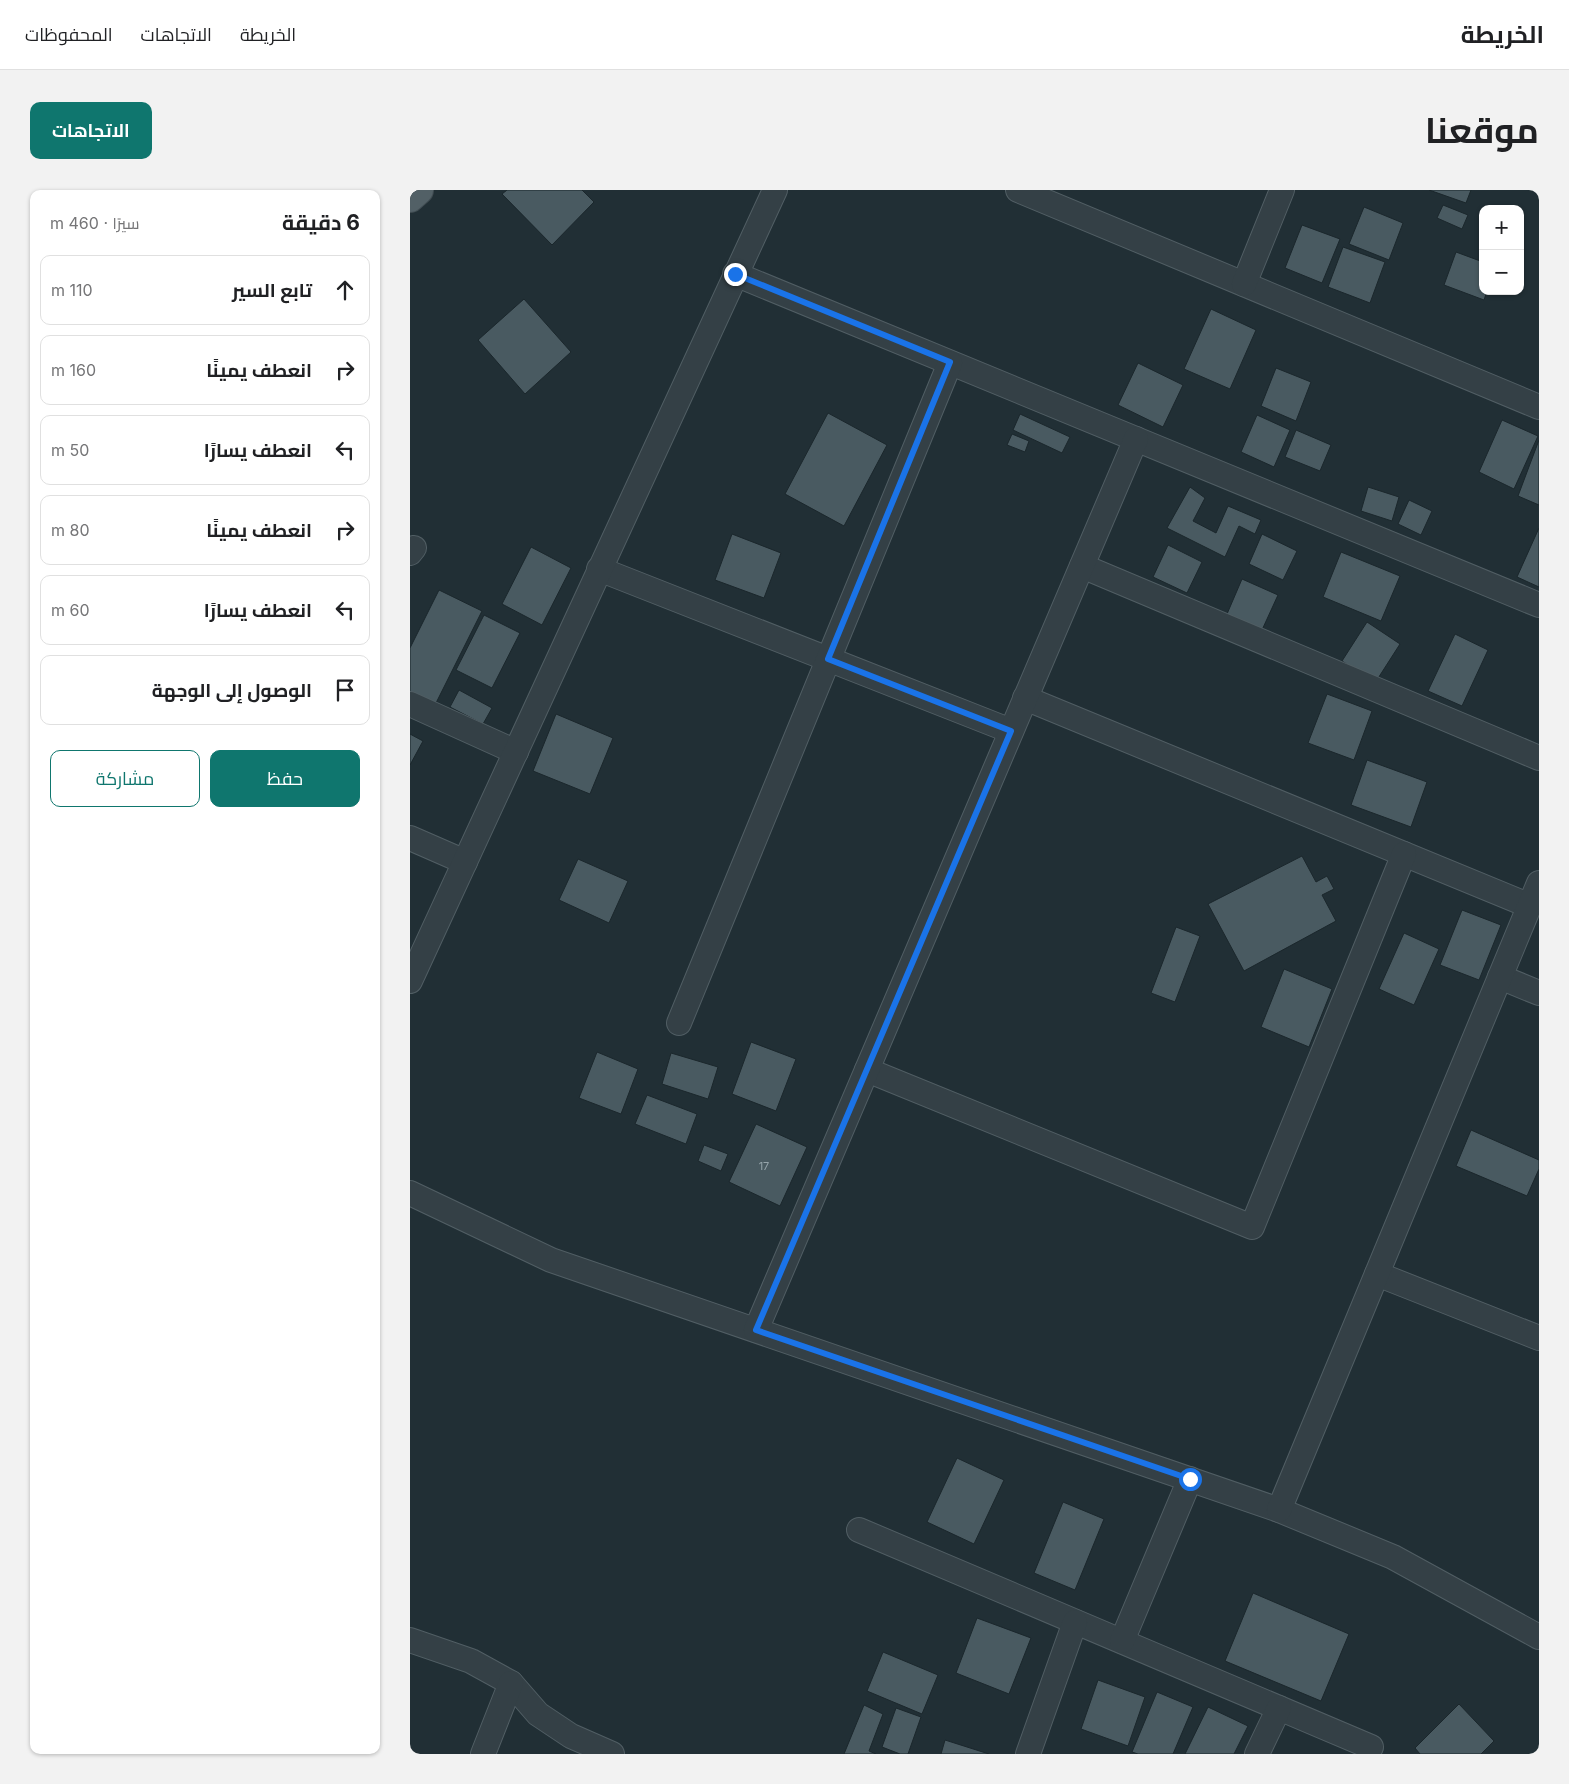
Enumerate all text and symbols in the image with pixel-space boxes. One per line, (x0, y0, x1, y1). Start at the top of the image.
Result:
text: الخريطة (1461, 20, 1544, 49)
text: المحفوظات (25, 24, 113, 45)
text: الاتجاهات (141, 24, 212, 45)
text: الخريطة (240, 24, 296, 45)
button: الاتجاهات (30, 102, 152, 159)
text: موقعنا (1425, 109, 1539, 151)
map controls (1479, 205, 1524, 295)
button: + (1479, 205, 1524, 250)
text: 6 دقيقة (282, 210, 360, 235)
text: سيرًا · 460 m (50, 213, 140, 233)
button: − (1479, 250, 1524, 295)
route end (724, 263, 747, 286)
icon: ahead (331, 276, 359, 304)
text: تابع السير (232, 279, 312, 302)
text: 110 m (51, 280, 93, 300)
icon: right (331, 356, 359, 384)
text: انعطف يمينًا (206, 359, 312, 382)
text: 160 m (51, 360, 96, 380)
icon: left (331, 436, 359, 464)
text: انعطف يسارًا (204, 439, 312, 462)
text: 50 m (51, 440, 89, 460)
icon: right (331, 516, 359, 544)
text: انعطف يمينًا (206, 519, 312, 542)
text: 80 m (51, 520, 90, 540)
icon: left (331, 596, 359, 624)
text: انعطف يسارًا (204, 599, 312, 622)
text: 60 m (51, 600, 90, 620)
icon: arrive (331, 676, 359, 704)
text: الوصول إلى الوجهة (152, 679, 312, 702)
button: مشاركة (50, 750, 200, 807)
button: حفظ (210, 750, 360, 807)
house number: 17 (759, 1159, 769, 1173)
route start (1179, 1468, 1202, 1491)

